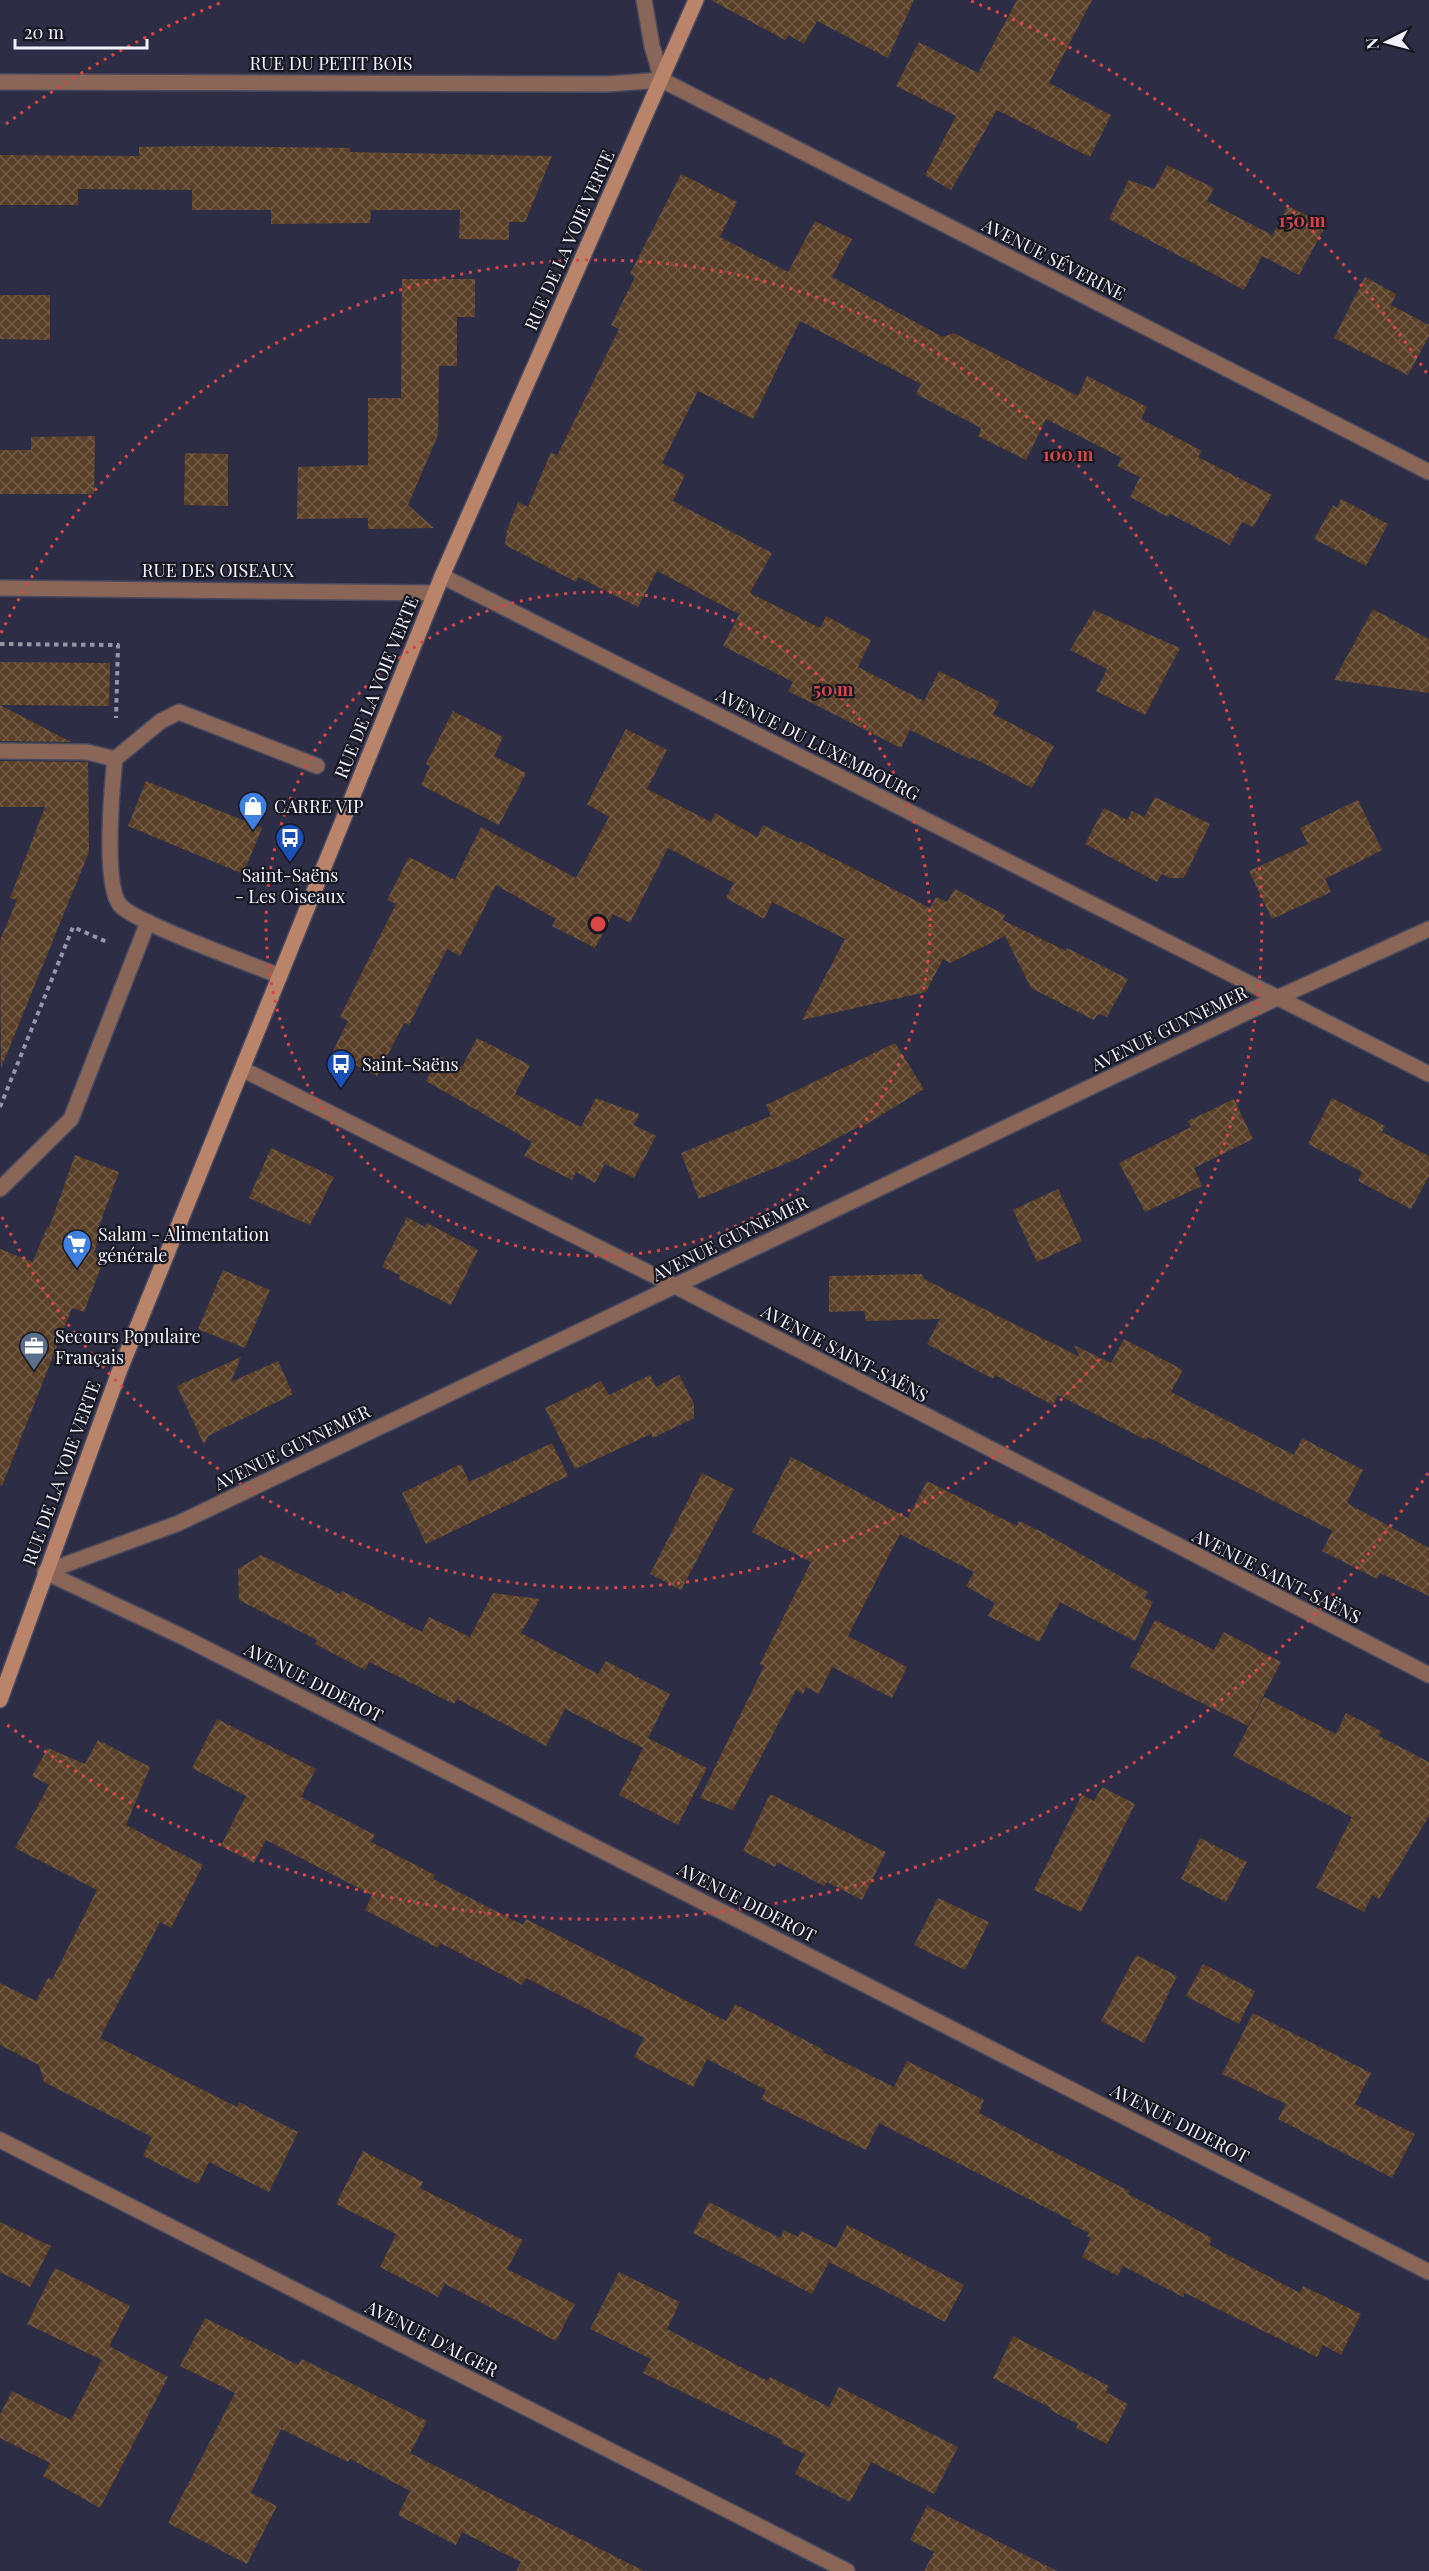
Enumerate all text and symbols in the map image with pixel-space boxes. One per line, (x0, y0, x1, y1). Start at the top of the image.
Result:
scale bar (15, 12, 147, 50)
north arrow (1357, 12, 1417, 72)
text: 20 m (24, 20, 64, 44)
text: N (1360, 36, 1383, 50)
street label: RUE DU PETIT BOIS (249, 51, 413, 75)
street label: RUE DE LA VOIE VERTE (518, 146, 620, 334)
text: 150 m (1278, 208, 1326, 232)
street label: AVENUE SÉVERINE (977, 212, 1130, 305)
text: 100 m (1043, 442, 1094, 466)
street label: RUE DES OISEAUX (142, 558, 295, 582)
street label: RUE DE LA VOIE VERTE (328, 592, 424, 782)
text: 50 m (813, 677, 854, 701)
street label: AVENUE DU LUXEMBOURG (712, 682, 924, 806)
shop icon: CARRE VIP (237, 790, 269, 832)
place label: CARRE VIP (274, 794, 364, 818)
bus stop icon: Saint-Saëns - Les Oiseaux (274, 822, 306, 864)
place label: Saint-Saëns - Les Oiseaux (235, 863, 346, 908)
centre of rings (588, 914, 608, 934)
street label: AVENUE GUYNEMER (1086, 980, 1251, 1077)
bus stop icon: Saint-Saëns (325, 1048, 357, 1090)
place label: Saint-Saëns (362, 1052, 459, 1076)
street label: AVENUE GUYNEMER (647, 1190, 812, 1287)
place label: Salam - Alimentation générale (98, 1222, 270, 1267)
supermarket icon: Salam - Alimentation générale (61, 1228, 93, 1270)
street label: AVENUE SAINT-SAËNS (757, 1298, 933, 1407)
place label: Secours Populaire Français (55, 1324, 201, 1369)
office icon: Secours Populaire Français (18, 1330, 50, 1372)
street label: RUE DE LA VOIE VERTE (16, 1377, 106, 1568)
street label: AVENUE GUYNEMER (209, 1399, 374, 1496)
street label: AVENUE SAINT-SAËNS (1188, 1523, 1365, 1629)
street label: AVENUE DIDEROT (240, 1636, 387, 1727)
street label: AVENUE DIDEROT (673, 1856, 820, 1947)
street label: AVENUE DIDEROT (1106, 2077, 1253, 2168)
street label: AVENUE D'ALGER (361, 2294, 503, 2382)

